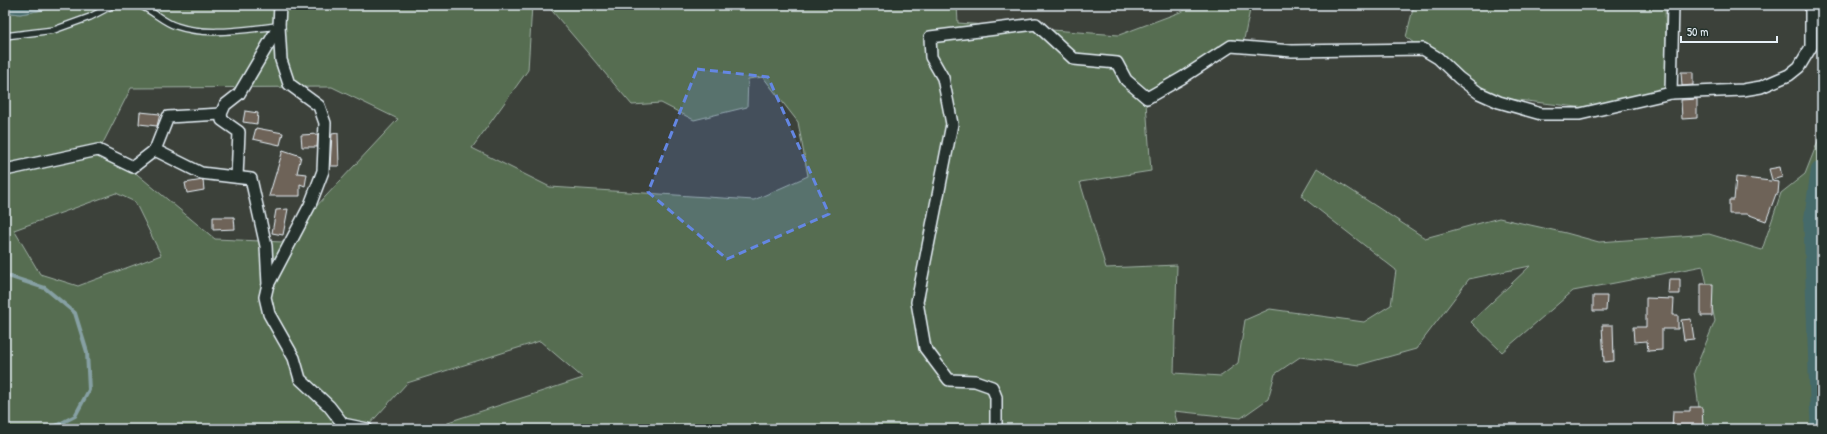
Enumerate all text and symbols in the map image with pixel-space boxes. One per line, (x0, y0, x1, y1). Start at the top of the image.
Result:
scale bar (1681, 18, 1777, 44)
text: 50 m (1687, 23, 1708, 40)

